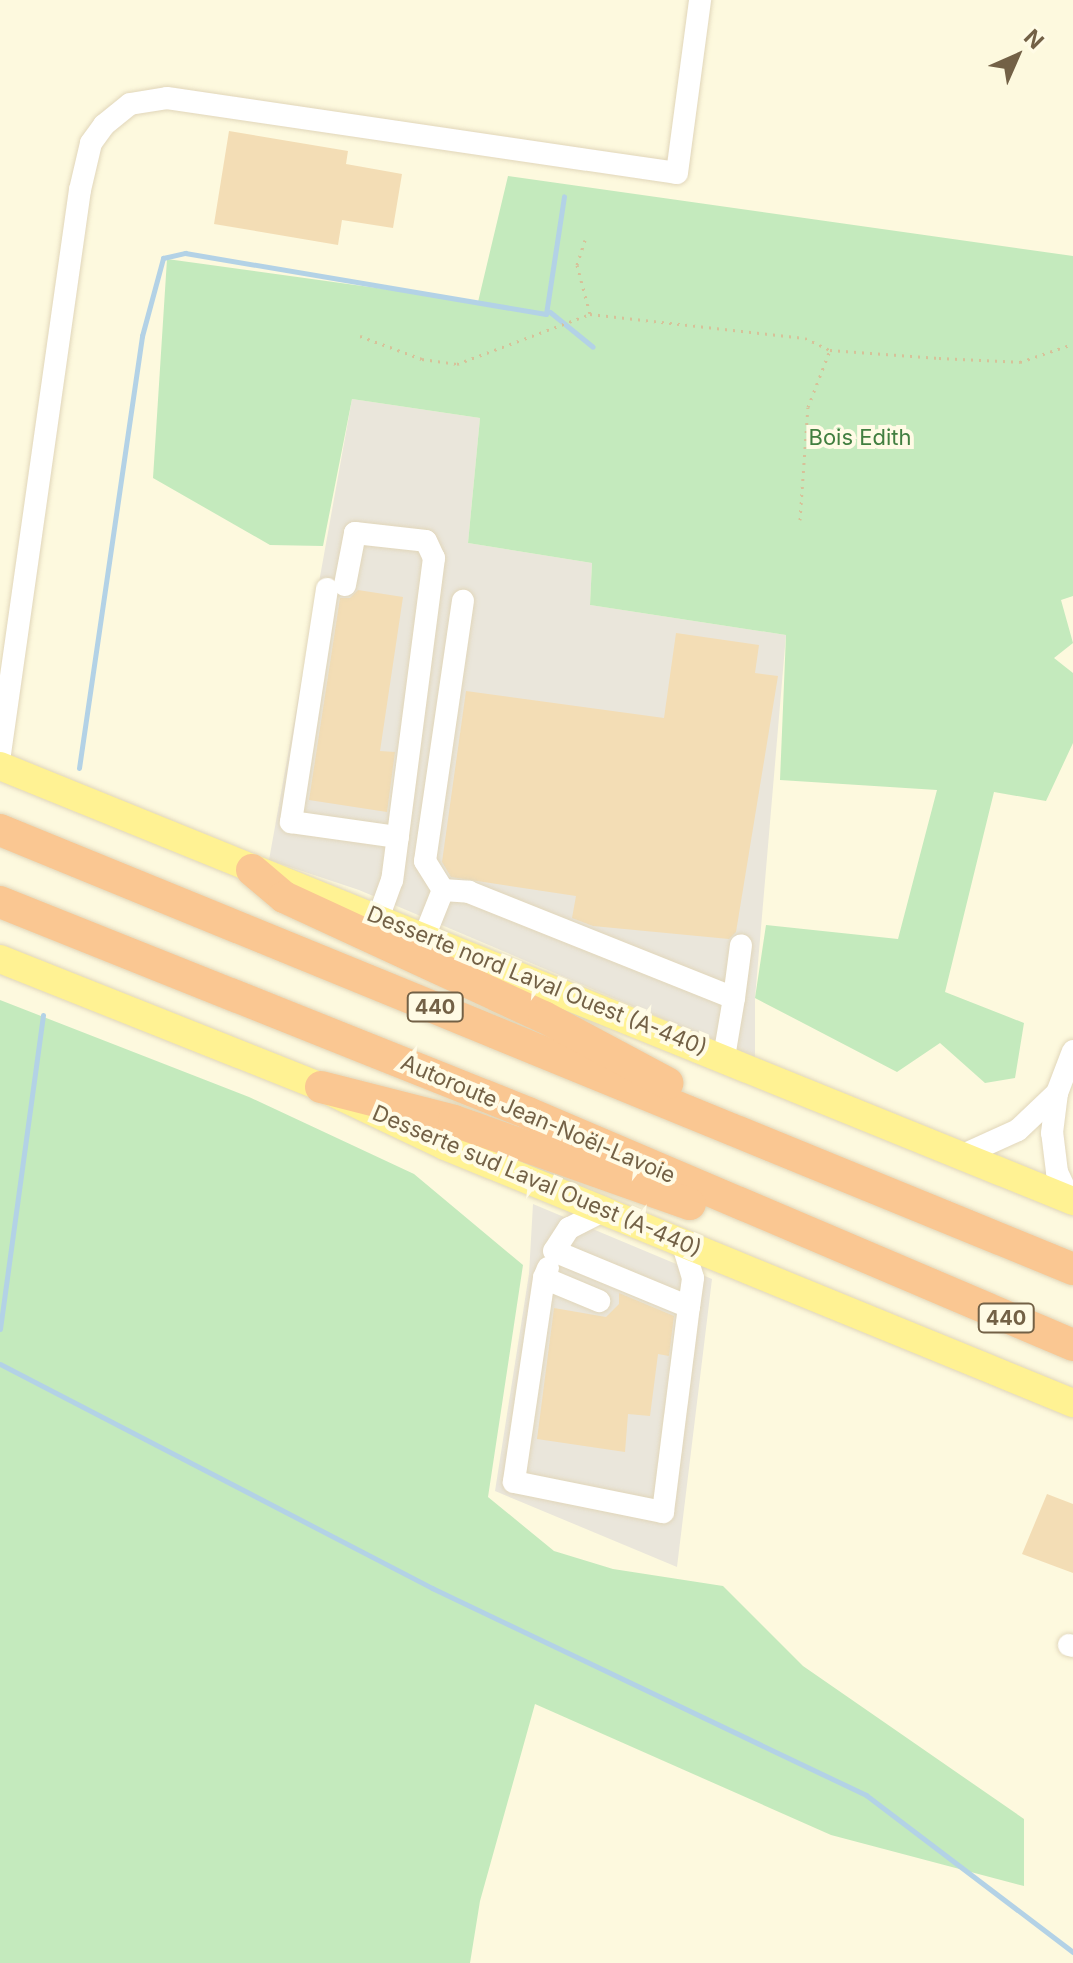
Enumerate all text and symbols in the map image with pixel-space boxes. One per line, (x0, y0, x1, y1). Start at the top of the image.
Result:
north arrow (977, 16, 1057, 96)
text: N (1019, 24, 1049, 54)
park label: Bois Edith (809, 425, 911, 451)
street label: Desserte nord Laval Ouest (A-440) (363, 901, 711, 1061)
road number: 440 (405, 991, 465, 1023)
street label: Autoroute Jean-Noël-Lavoie (397, 1049, 679, 1189)
street label: Desserte sud Laval Ouest (A-440) (369, 1100, 705, 1262)
road number: 440 (976, 1302, 1036, 1334)

